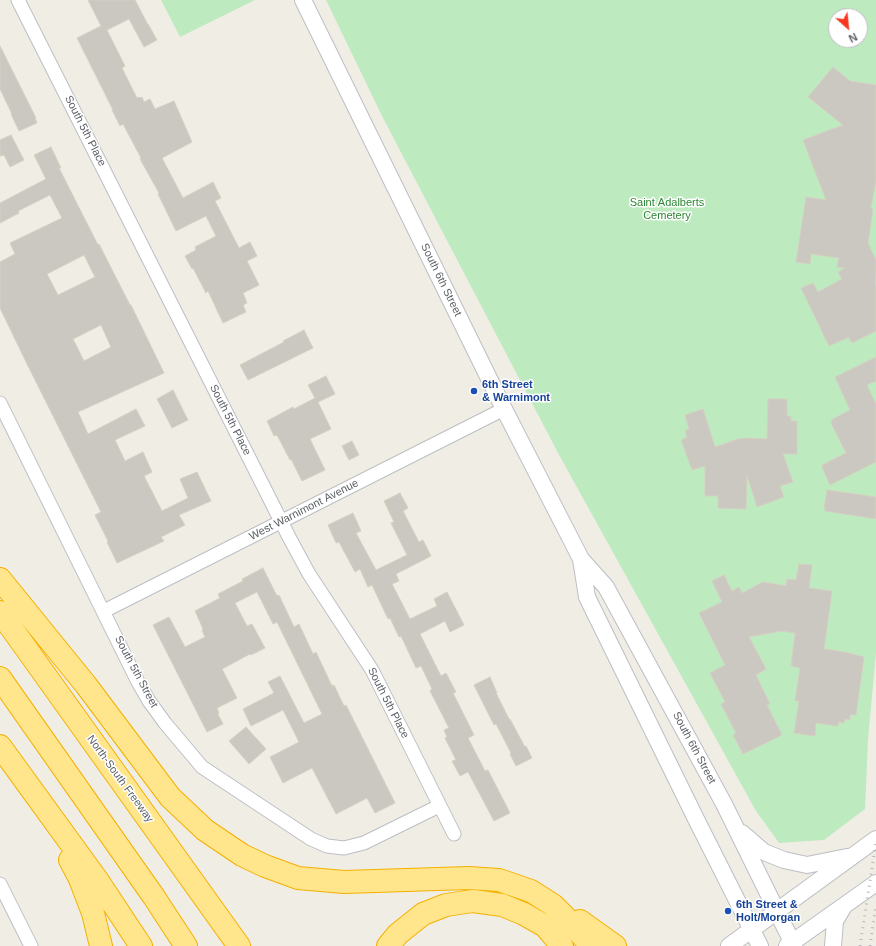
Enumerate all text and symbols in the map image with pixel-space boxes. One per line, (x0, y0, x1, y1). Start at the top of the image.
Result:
north arrow (828, 8, 868, 48)
text: N (847, 31, 859, 45)
street label: South 5th Place (61, 93, 109, 169)
park label: Saint Adalberts Cemetery (630, 196, 704, 222)
street label: South 6th Street (418, 241, 464, 319)
place label: 6th Street & Warnimont (482, 378, 550, 404)
street label: South 5th Place (206, 382, 254, 458)
marker: 6th Street & Warnimont (469, 386, 479, 396)
street label: West Warnimont Avenue (247, 477, 361, 543)
street label: South 5th Street (112, 634, 160, 710)
street label: South 5th Place (364, 665, 412, 741)
street label: South 6th Street (670, 710, 718, 786)
street label: North-South Freeway (84, 733, 156, 825)
place label: 6th Street & Holt/Morgan (736, 898, 800, 924)
marker: 6th Street & Holt/Morgan (723, 906, 733, 916)

